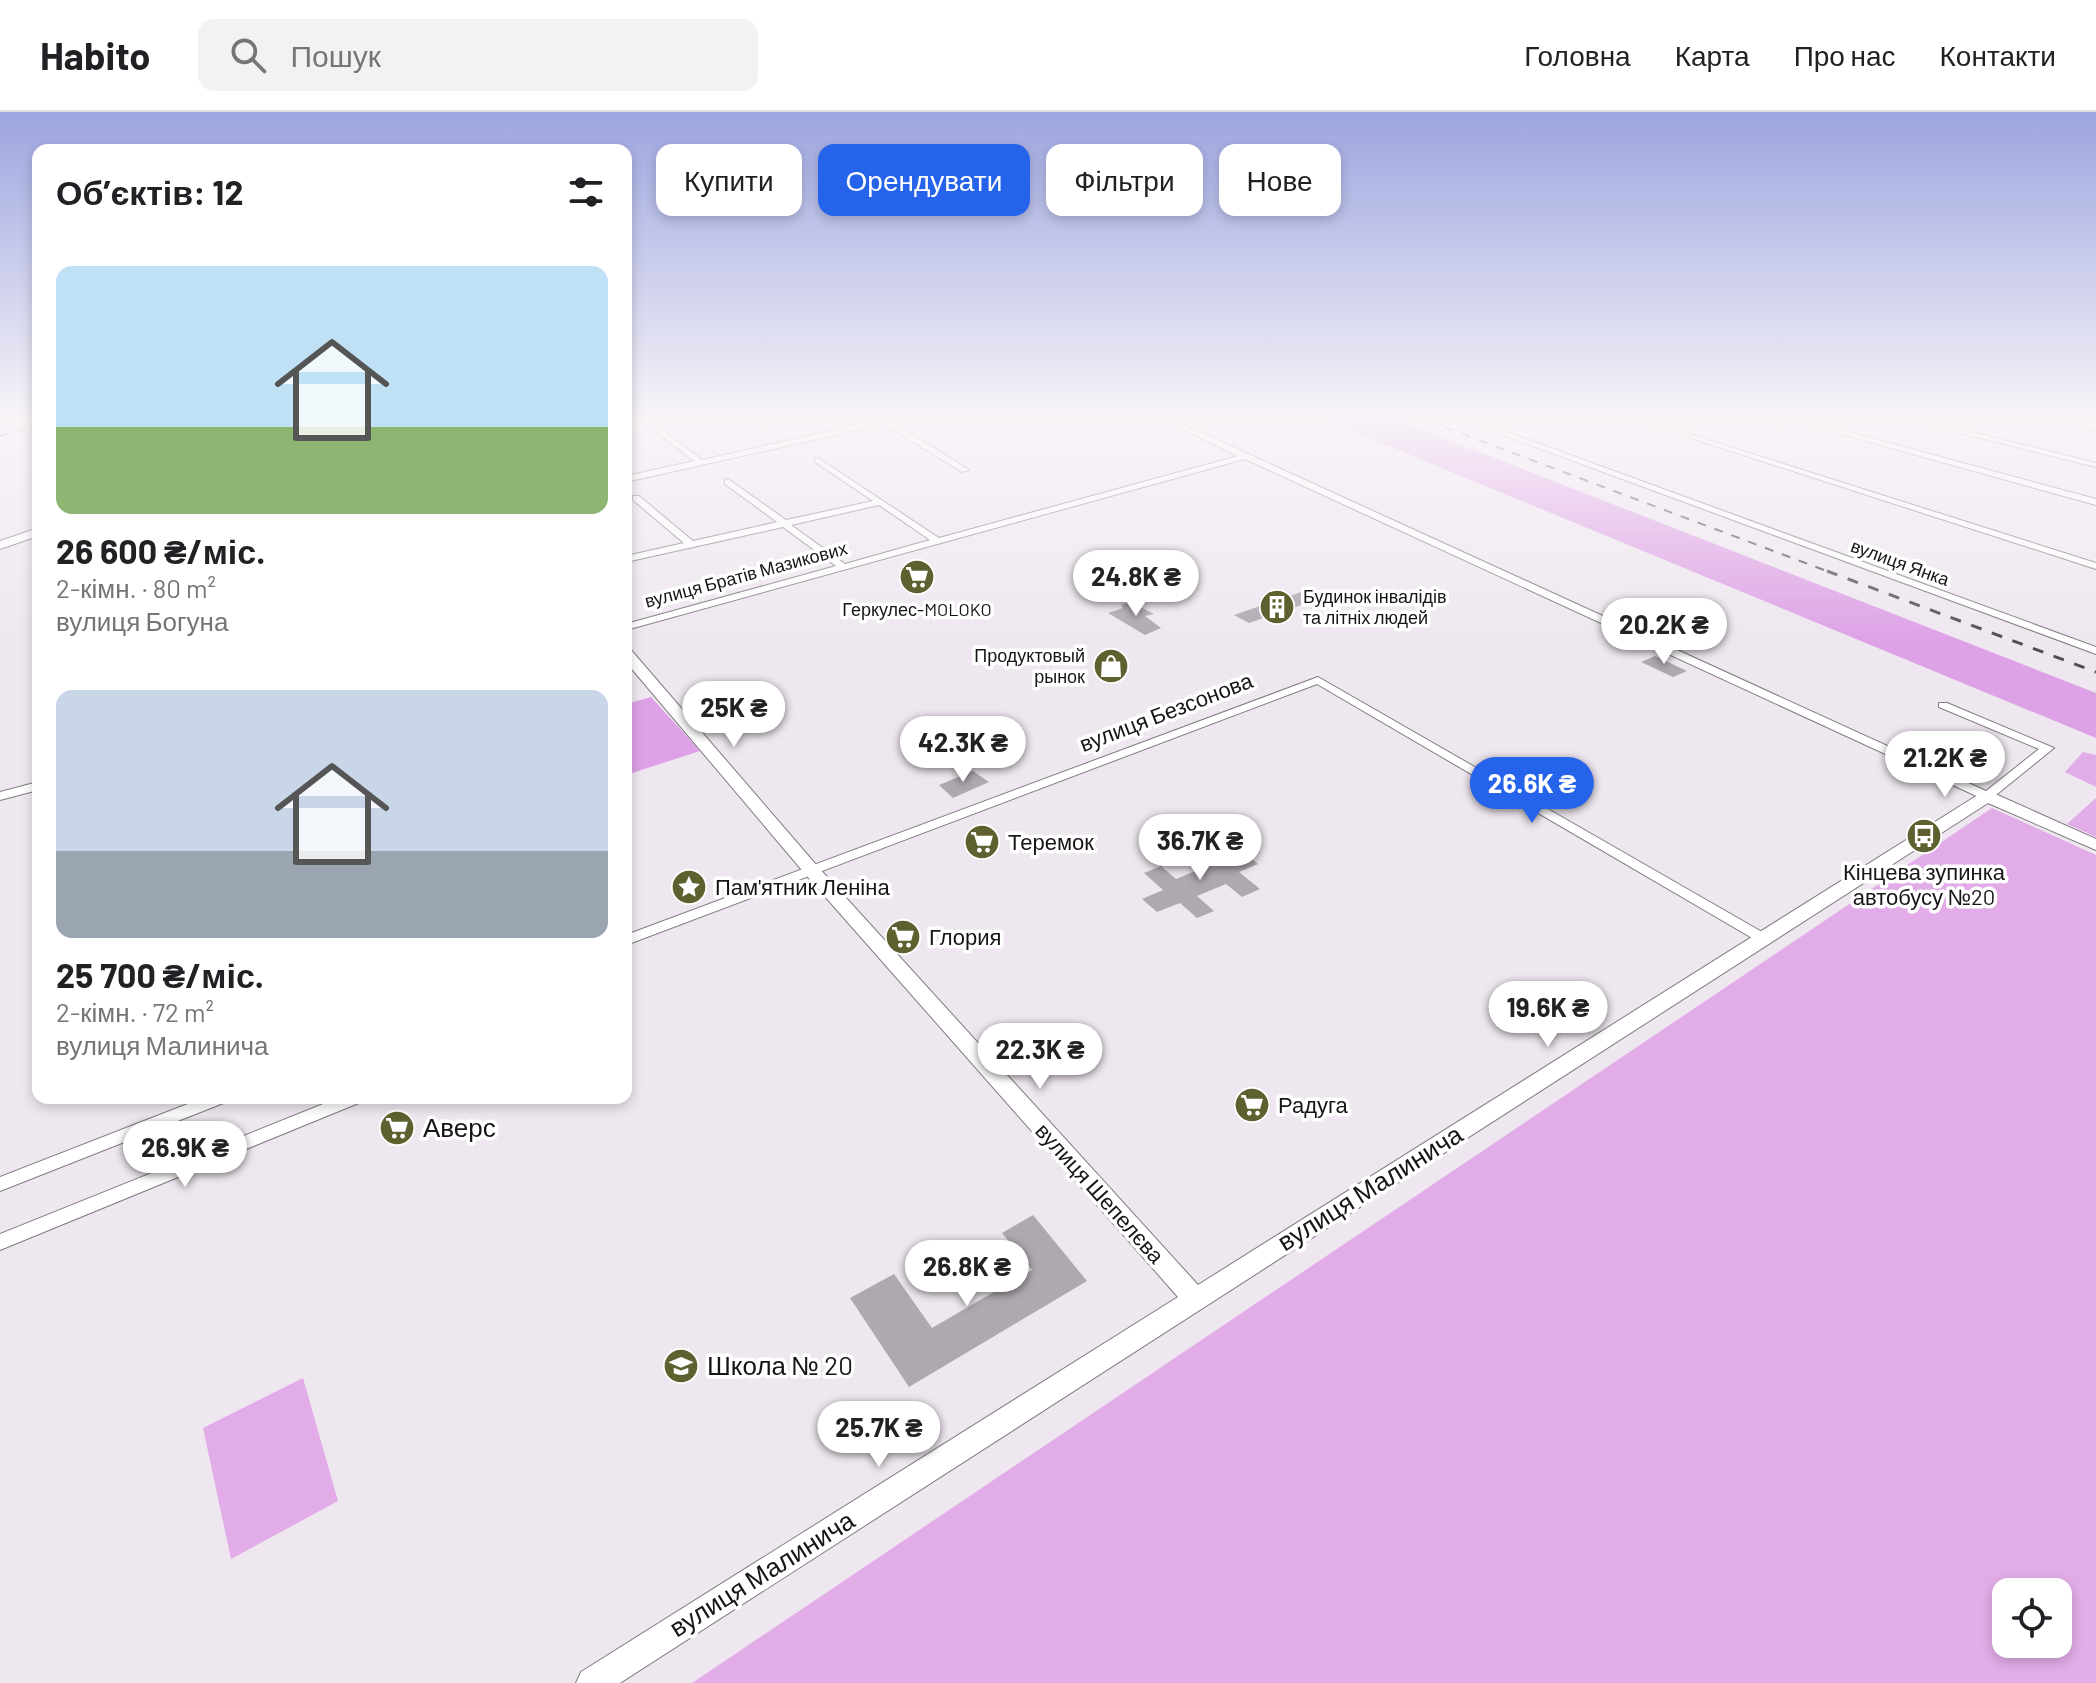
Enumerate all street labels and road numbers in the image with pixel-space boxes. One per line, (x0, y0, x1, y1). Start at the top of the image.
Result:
street label: вулиця Янка (1848, 534, 1954, 590)
street label: вулиця Братів Мазикових (642, 536, 849, 612)
street label: вулиця Безсонова (1075, 666, 1257, 757)
street label: вулиця Шепелєва (1030, 1117, 1171, 1269)
street label: вулиця Малинича (1271, 1117, 1468, 1256)
street label: вулиця Малинича (663, 1503, 860, 1642)

